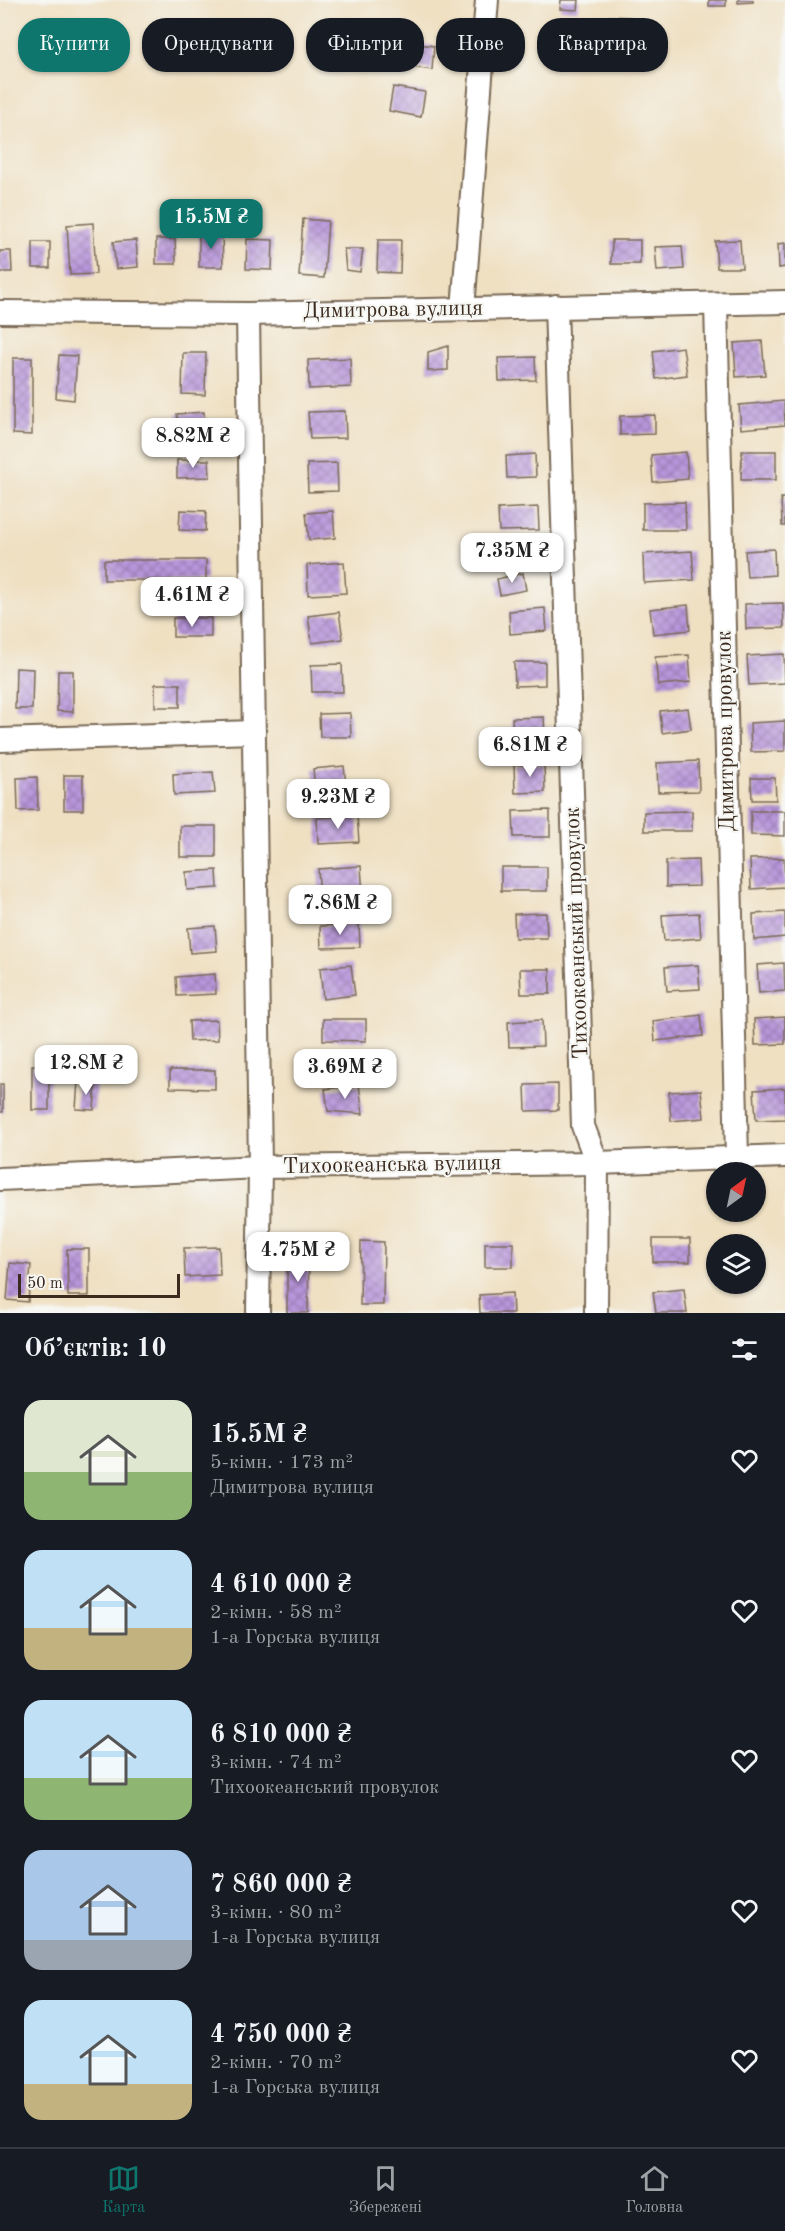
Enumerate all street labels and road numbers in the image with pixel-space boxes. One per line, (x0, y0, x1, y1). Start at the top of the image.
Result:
street label: Димитрова вулиця (303, 297, 483, 323)
street label: Димитрова провулок (713, 630, 739, 832)
street label: Тихоокеанський провулок (562, 807, 592, 1059)
street label: Тихоокеанська вулиця (283, 1152, 501, 1178)

